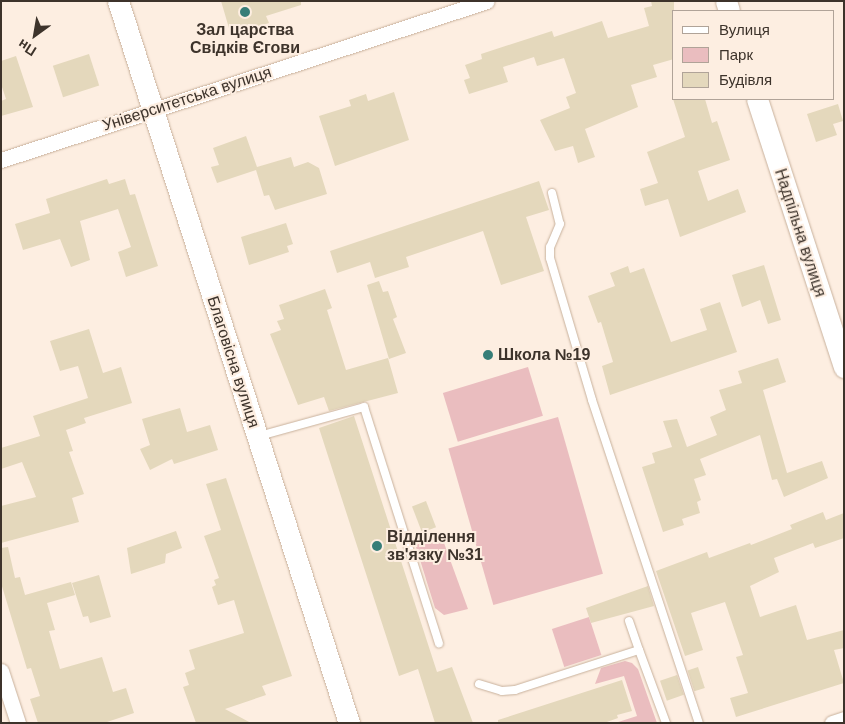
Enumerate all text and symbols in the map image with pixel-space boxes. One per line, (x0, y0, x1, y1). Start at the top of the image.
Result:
marker: Зал царства Свідків Єгови (239, 6, 251, 18)
north arrow (10, 10, 60, 60)
legend (672, 10, 835, 100)
place label: Зал царства Свідків Єгови (190, 20, 300, 58)
text: Вулиця (719, 21, 770, 38)
text: Пн (15, 36, 39, 59)
text: Парк (719, 46, 753, 63)
street label: Університетська вулиця (100, 63, 274, 135)
text: Будівля (719, 71, 772, 88)
street label: Надпільна вулиця (770, 166, 830, 300)
street label: Благовісна вулиця (203, 294, 263, 430)
place label: Школа №19 (498, 345, 590, 365)
marker: Школа №19 (482, 349, 494, 361)
place label: Відділення зв'язку №31 (387, 527, 483, 565)
marker: Відділення зв'язку №31 (371, 540, 383, 552)

